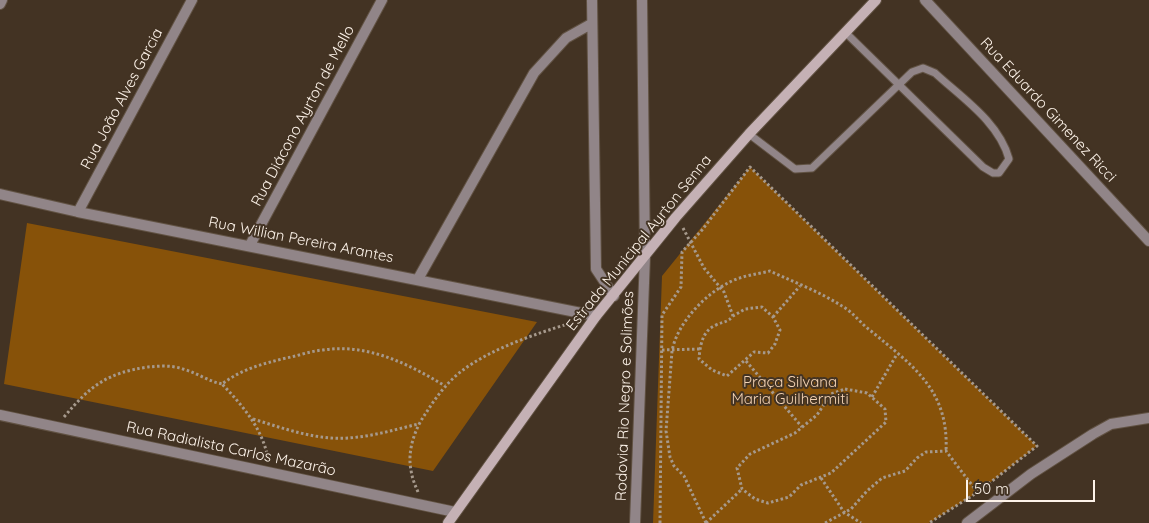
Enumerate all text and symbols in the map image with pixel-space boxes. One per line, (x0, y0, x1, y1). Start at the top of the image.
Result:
street label: Rua Diácono Ayrton de Mello (248, 23, 358, 209)
street label: Rua João Alves Garcia (77, 25, 167, 173)
street label: Rua Eduardo Gimenez Ricci (976, 34, 1120, 186)
street label: Estrada Municipal Ayrton Senna (562, 151, 716, 335)
street label: Rua Willian Pereira Arantes (207, 213, 395, 267)
street label: Rodovia Rio Negro e Solimões (612, 291, 638, 501)
park label: Praça Silvana Maria Guilhermiti (731, 373, 849, 408)
street label: Rua Radialista Carlos Mazarão (125, 418, 337, 480)
scale bar (969, 470, 1098, 502)
text: 50 m (974, 479, 1009, 498)

